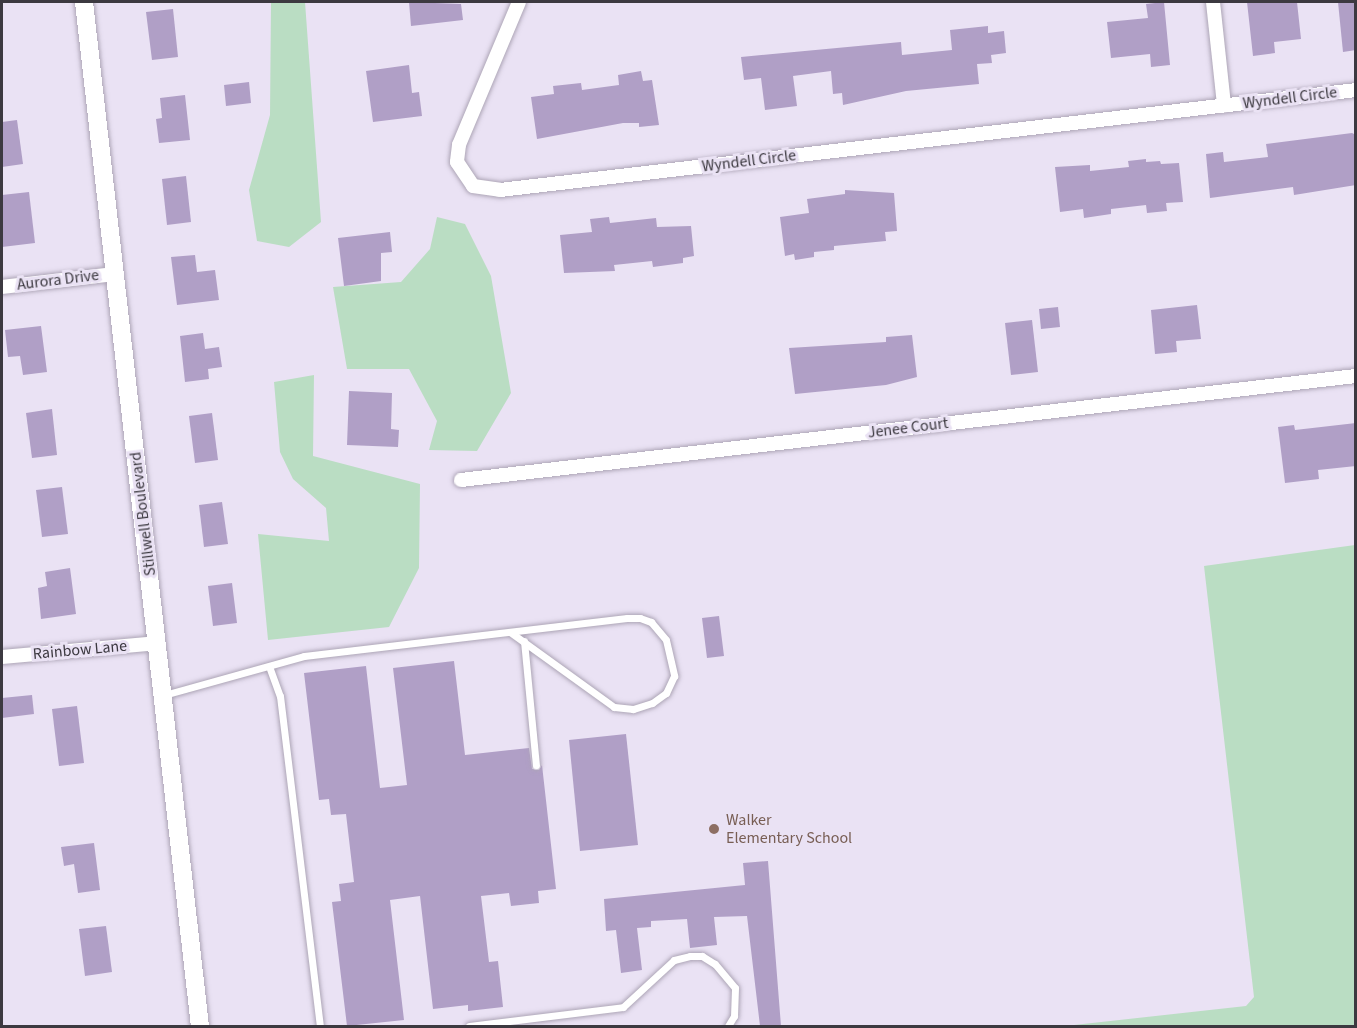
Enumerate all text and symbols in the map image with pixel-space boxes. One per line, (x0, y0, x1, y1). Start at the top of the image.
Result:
street label: Wyndell Circle (1242, 83, 1338, 113)
street label: Wyndell Circle (701, 146, 797, 176)
street label: Aurora Drive (16, 265, 100, 295)
street label: Jenee Court (867, 414, 949, 442)
street label: Stillwell Boulevard (126, 451, 160, 577)
street label: Rainbow Lane (32, 636, 128, 664)
place label: Walker Elementary School (726, 810, 852, 848)
marker: Walker Elementary School (707, 822, 721, 836)

